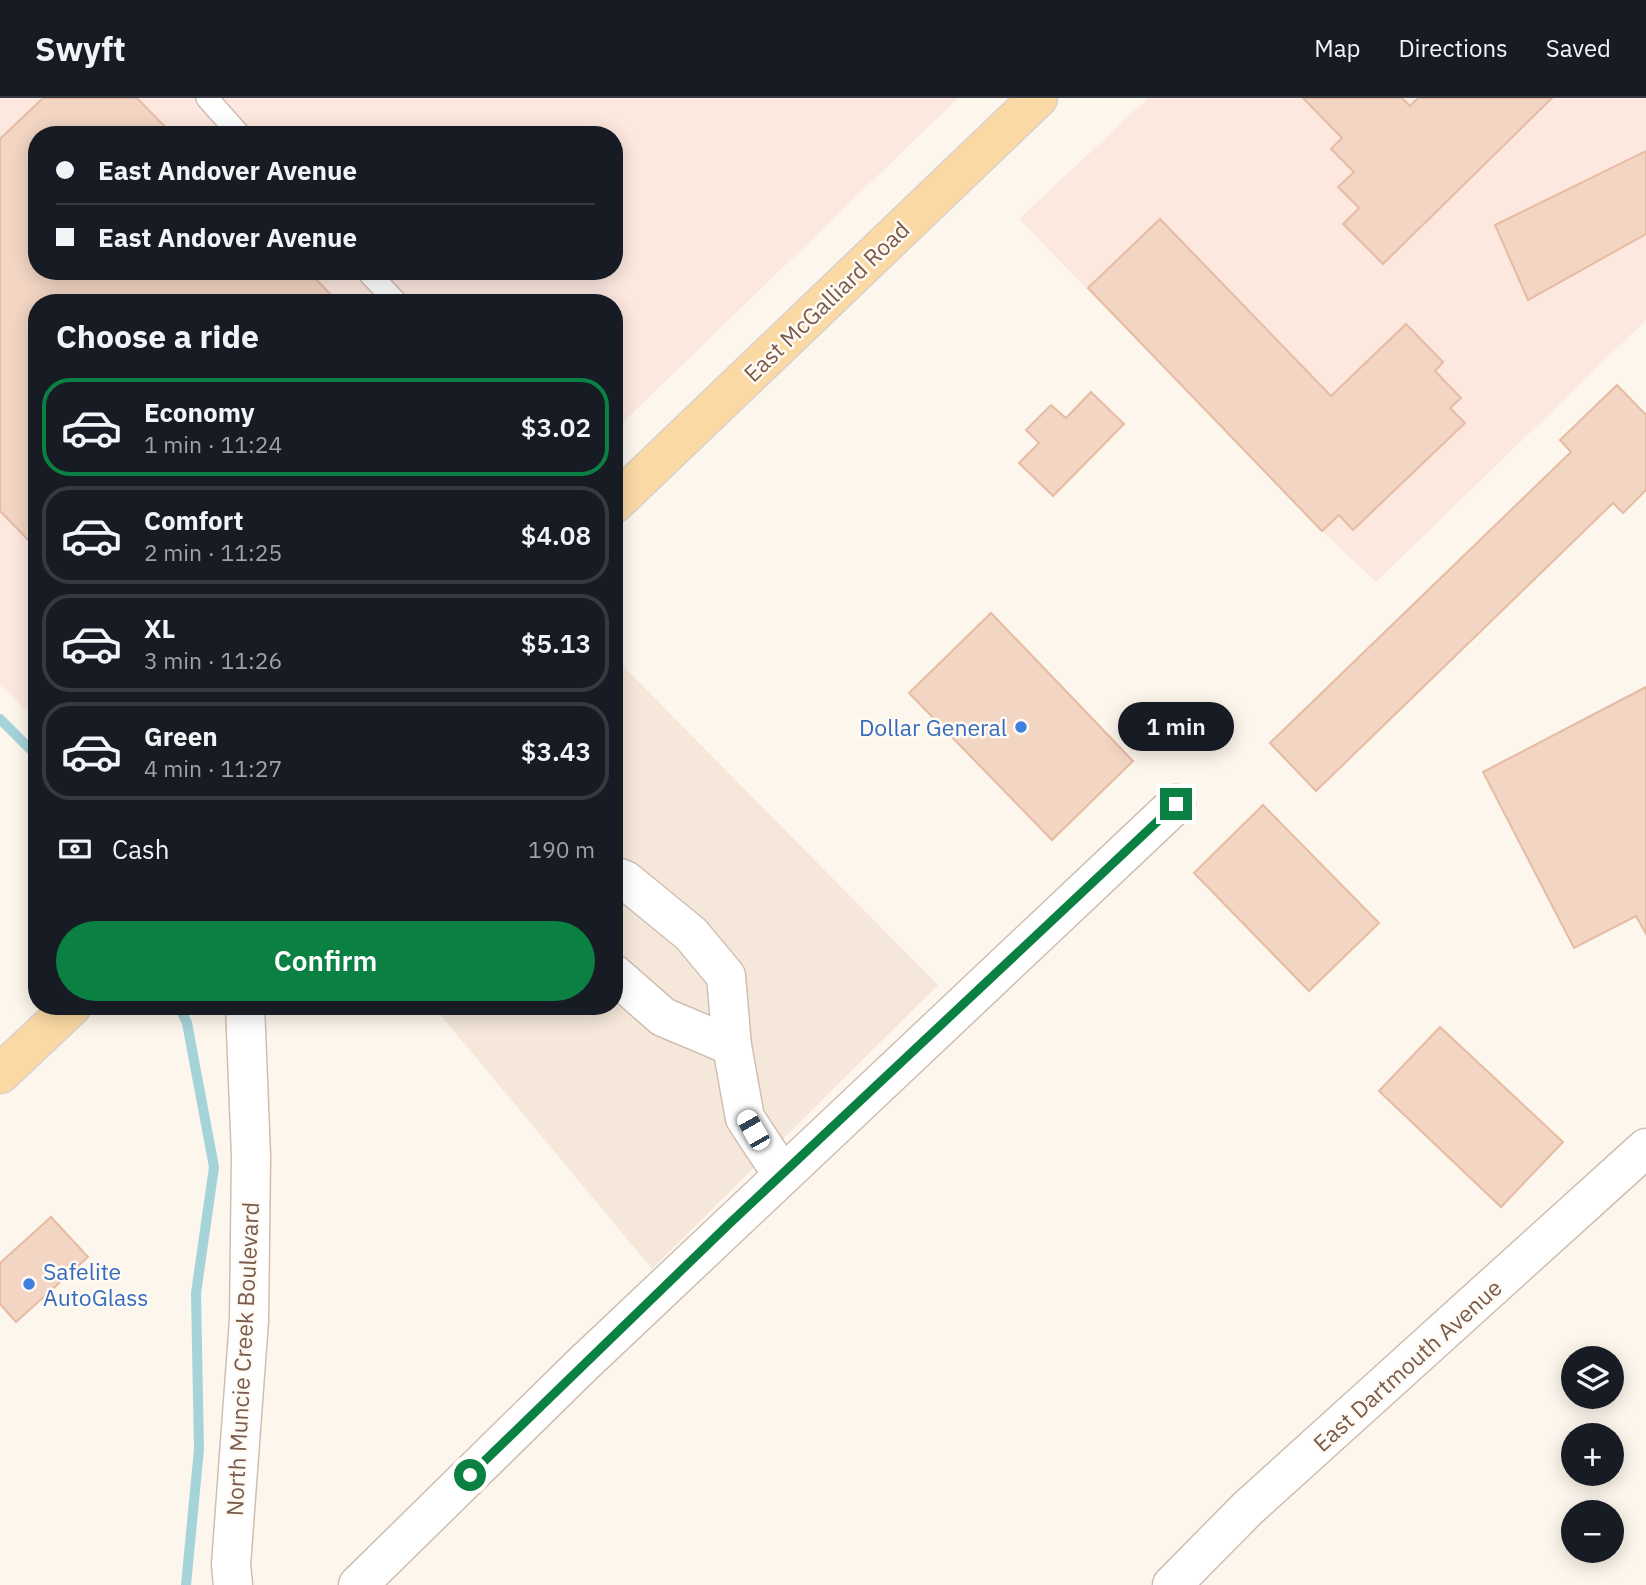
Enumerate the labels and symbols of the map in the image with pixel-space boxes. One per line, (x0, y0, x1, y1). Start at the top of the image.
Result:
street label: East McGalliard Road (737, 214, 915, 388)
callout: 1 min (1118, 702, 1234, 752)
place label: Dollar General (859, 712, 1007, 742)
marker: Dollar General (1013, 719, 1029, 735)
route end (1160, 788, 1192, 820)
car (734, 1107, 773, 1153)
street label: North Muncie Creek Boulevard (219, 1201, 265, 1517)
place label: Safelite AutoGlass (43, 1256, 148, 1312)
street label: East Dartmouth Avenue (1306, 1272, 1508, 1458)
marker: Safelite AutoGlass (21, 1276, 37, 1292)
route start (454, 1459, 486, 1491)

